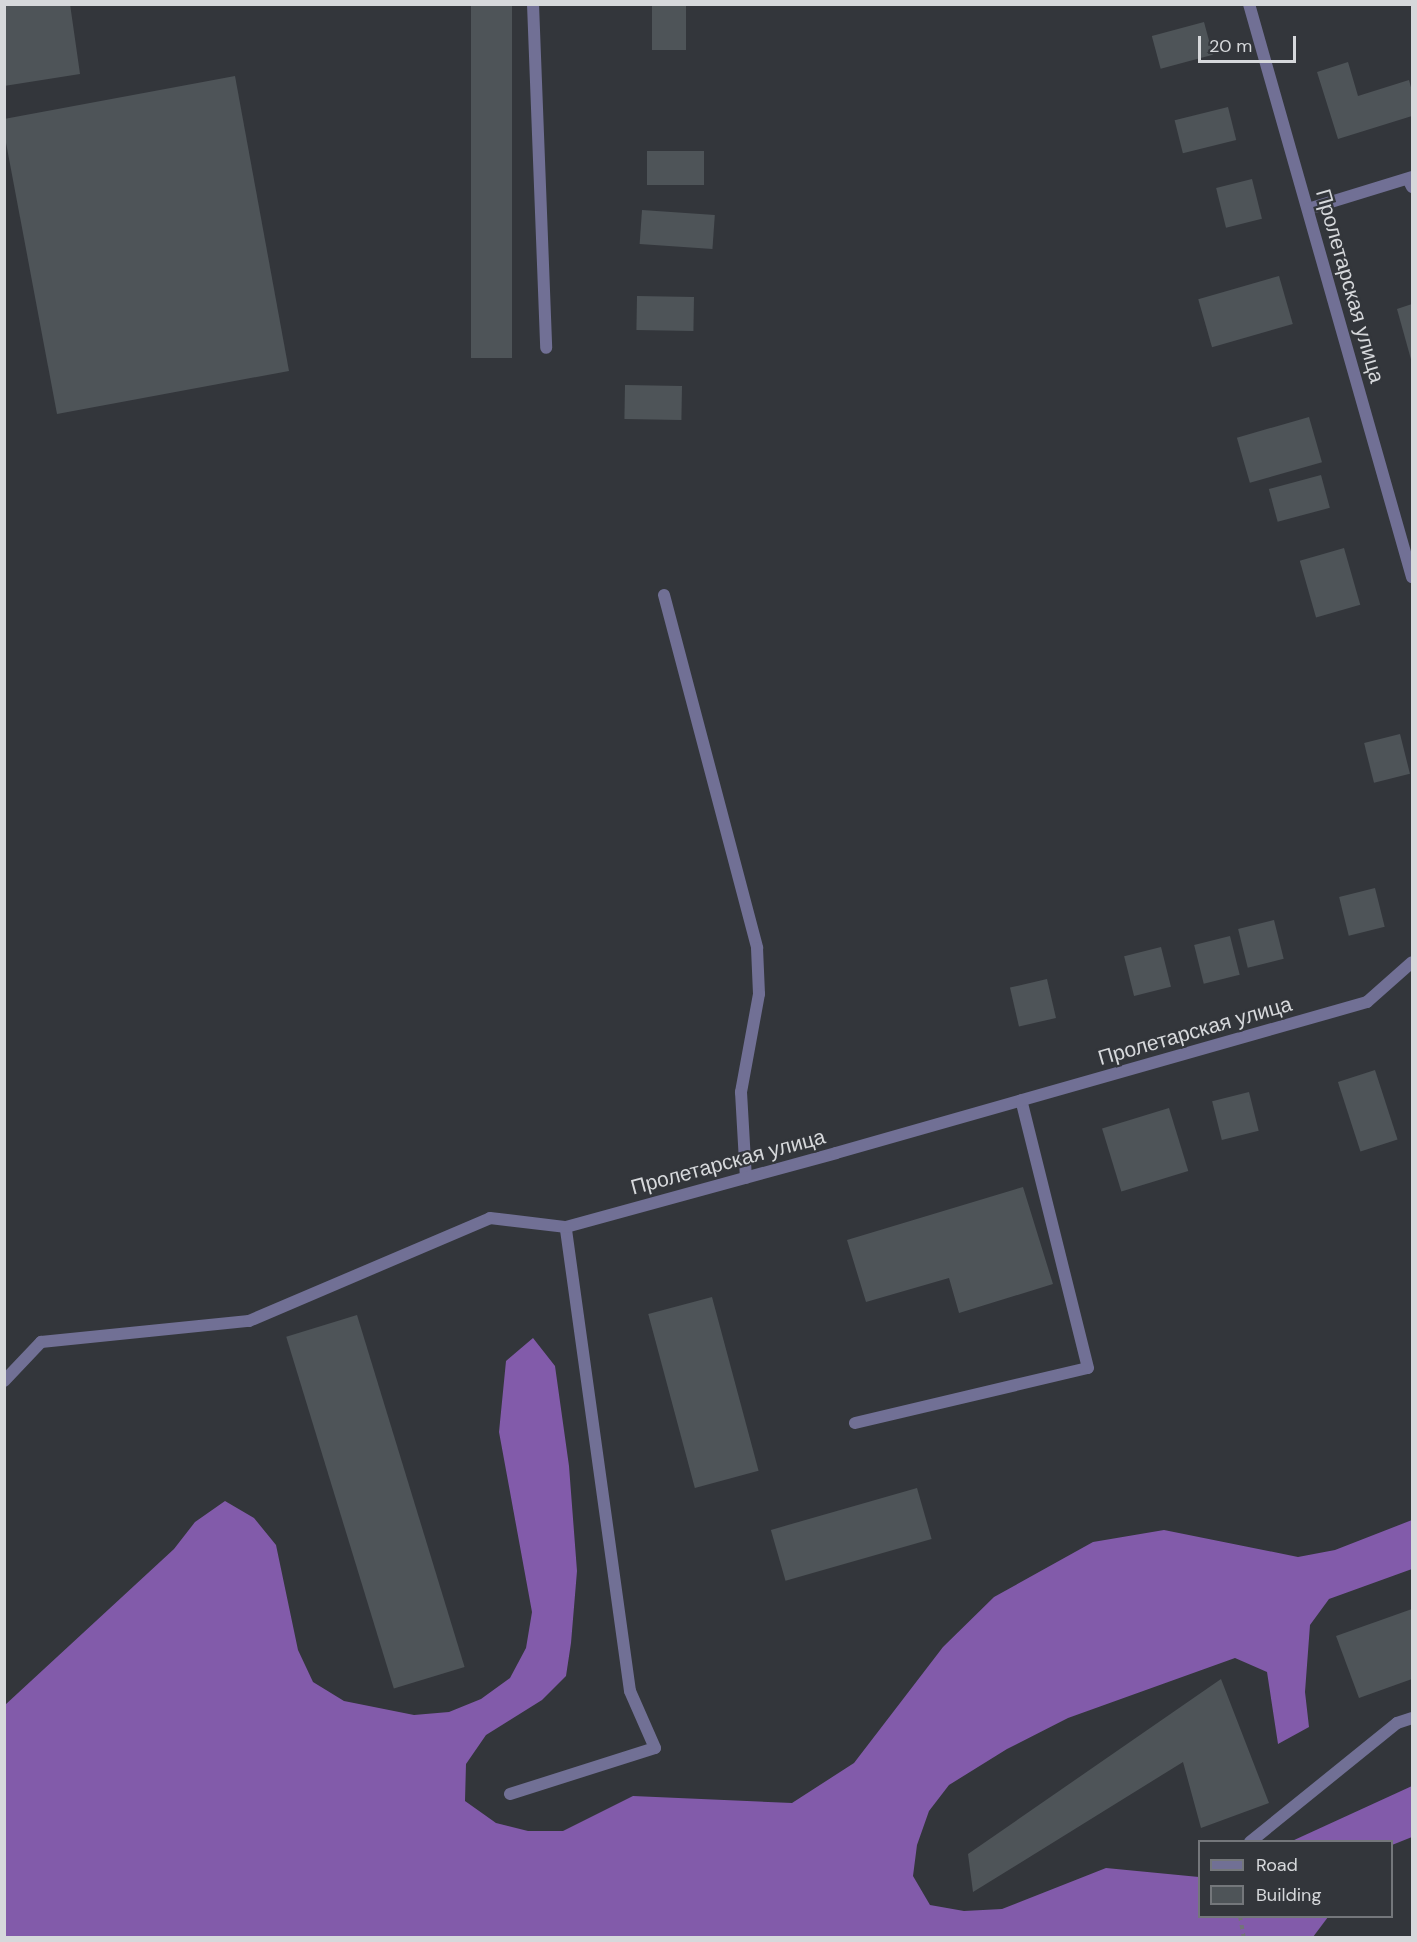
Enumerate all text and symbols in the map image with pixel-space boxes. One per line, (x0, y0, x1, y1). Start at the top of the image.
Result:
scale bar (1201, 24, 1298, 62)
text: 20 m (1209, 34, 1252, 58)
street label: Пролетарская улица (1310, 186, 1390, 386)
street label: Пролетарская улица (1095, 991, 1295, 1071)
street label: Пролетарская улица (628, 1124, 828, 1200)
legend (1198, 1840, 1393, 1918)
text: Road (1256, 1853, 1298, 1877)
text: Building (1256, 1883, 1321, 1907)

